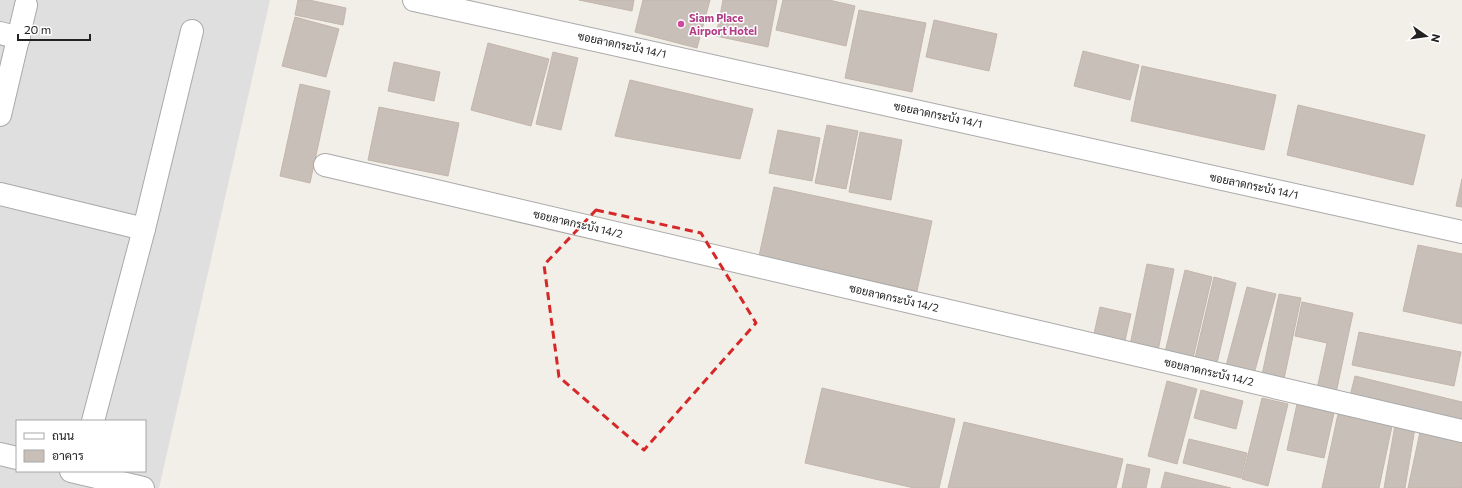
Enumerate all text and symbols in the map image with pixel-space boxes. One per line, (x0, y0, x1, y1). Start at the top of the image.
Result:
place label: Siam Place Airport Hotel (689, 11, 757, 37)
scale bar (18, 16, 90, 42)
north arrow (1406, 16, 1446, 56)
marker: Siam Place Airport Hotel (676, 19, 686, 29)
text: 20 m (24, 22, 51, 36)
street label: ซอยลาดกระบัง 14/1 (577, 29, 668, 60)
text: N (1429, 33, 1443, 44)
street label: ซอยลาดกระบัง 14/1 (893, 99, 984, 130)
street label: ซอยลาดกระบัง 14/1 (1209, 170, 1300, 201)
street label: ซอยลาดกระบัง 14/2 (532, 207, 624, 240)
street label: ซอยลาดกระบัง 14/2 (848, 281, 940, 314)
street label: ซอยลาดกระบัง 14/2 (1163, 355, 1255, 388)
legend (16, 420, 146, 472)
text: ถนน (52, 428, 75, 442)
text: อาคาร (52, 448, 84, 462)

